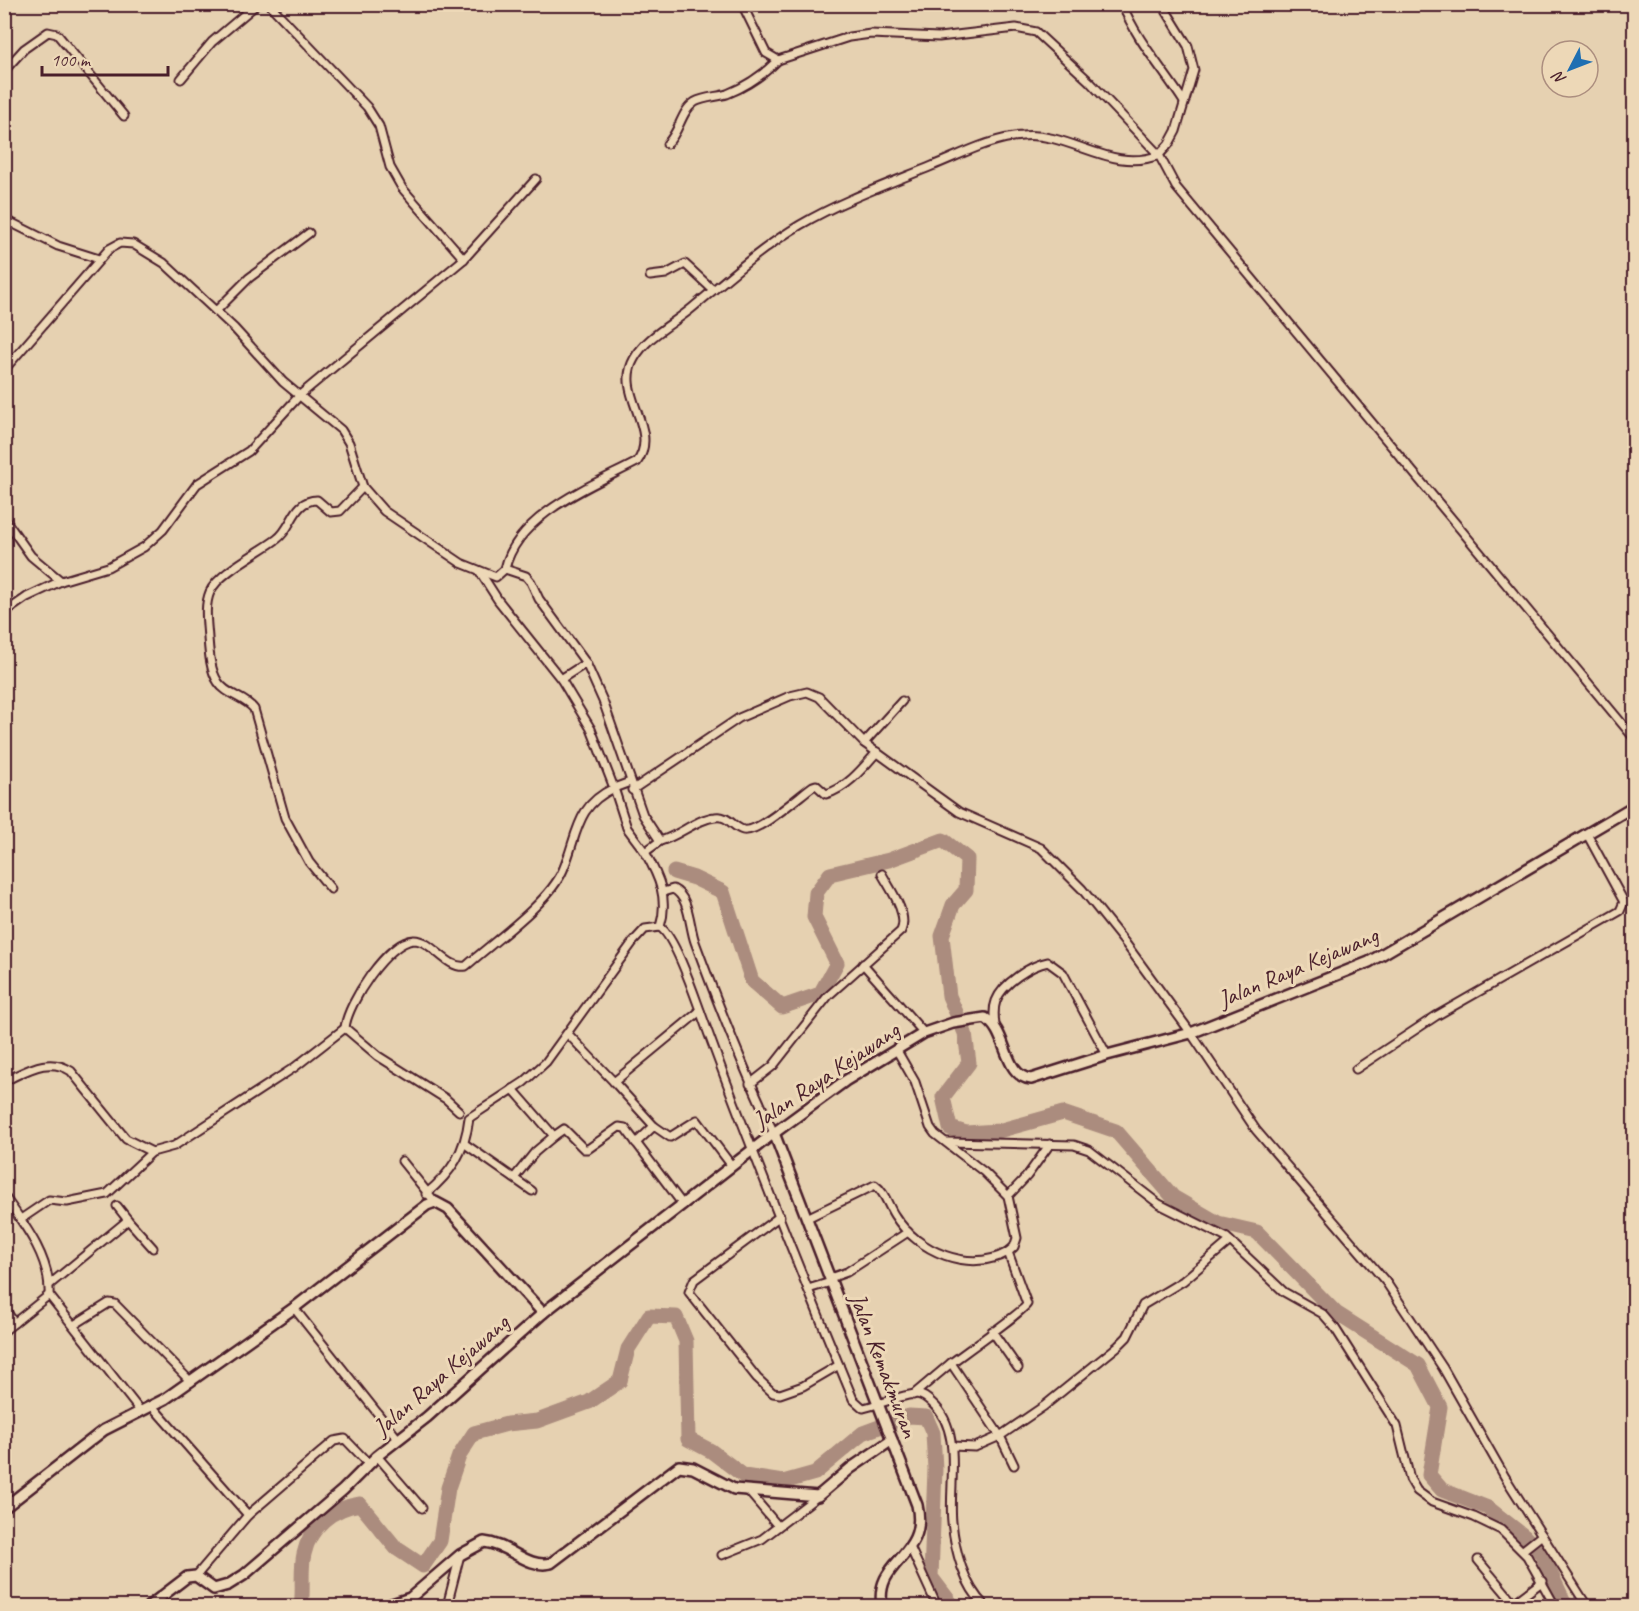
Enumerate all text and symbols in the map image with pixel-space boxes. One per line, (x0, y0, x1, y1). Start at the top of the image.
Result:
scale bar (42, 39, 168, 77)
north arrow (1540, 39, 1600, 99)
text: 100 m (51, 49, 92, 71)
text: N (1547, 66, 1570, 89)
street label: Jalan Raya Kejawang (1213, 919, 1384, 1015)
street label: Jalan Raya Kejawang (746, 1014, 906, 1136)
street label: Jalan Kemakmuran (842, 1288, 926, 1443)
street label: Jalan Raya Kejawang (366, 1307, 516, 1443)

